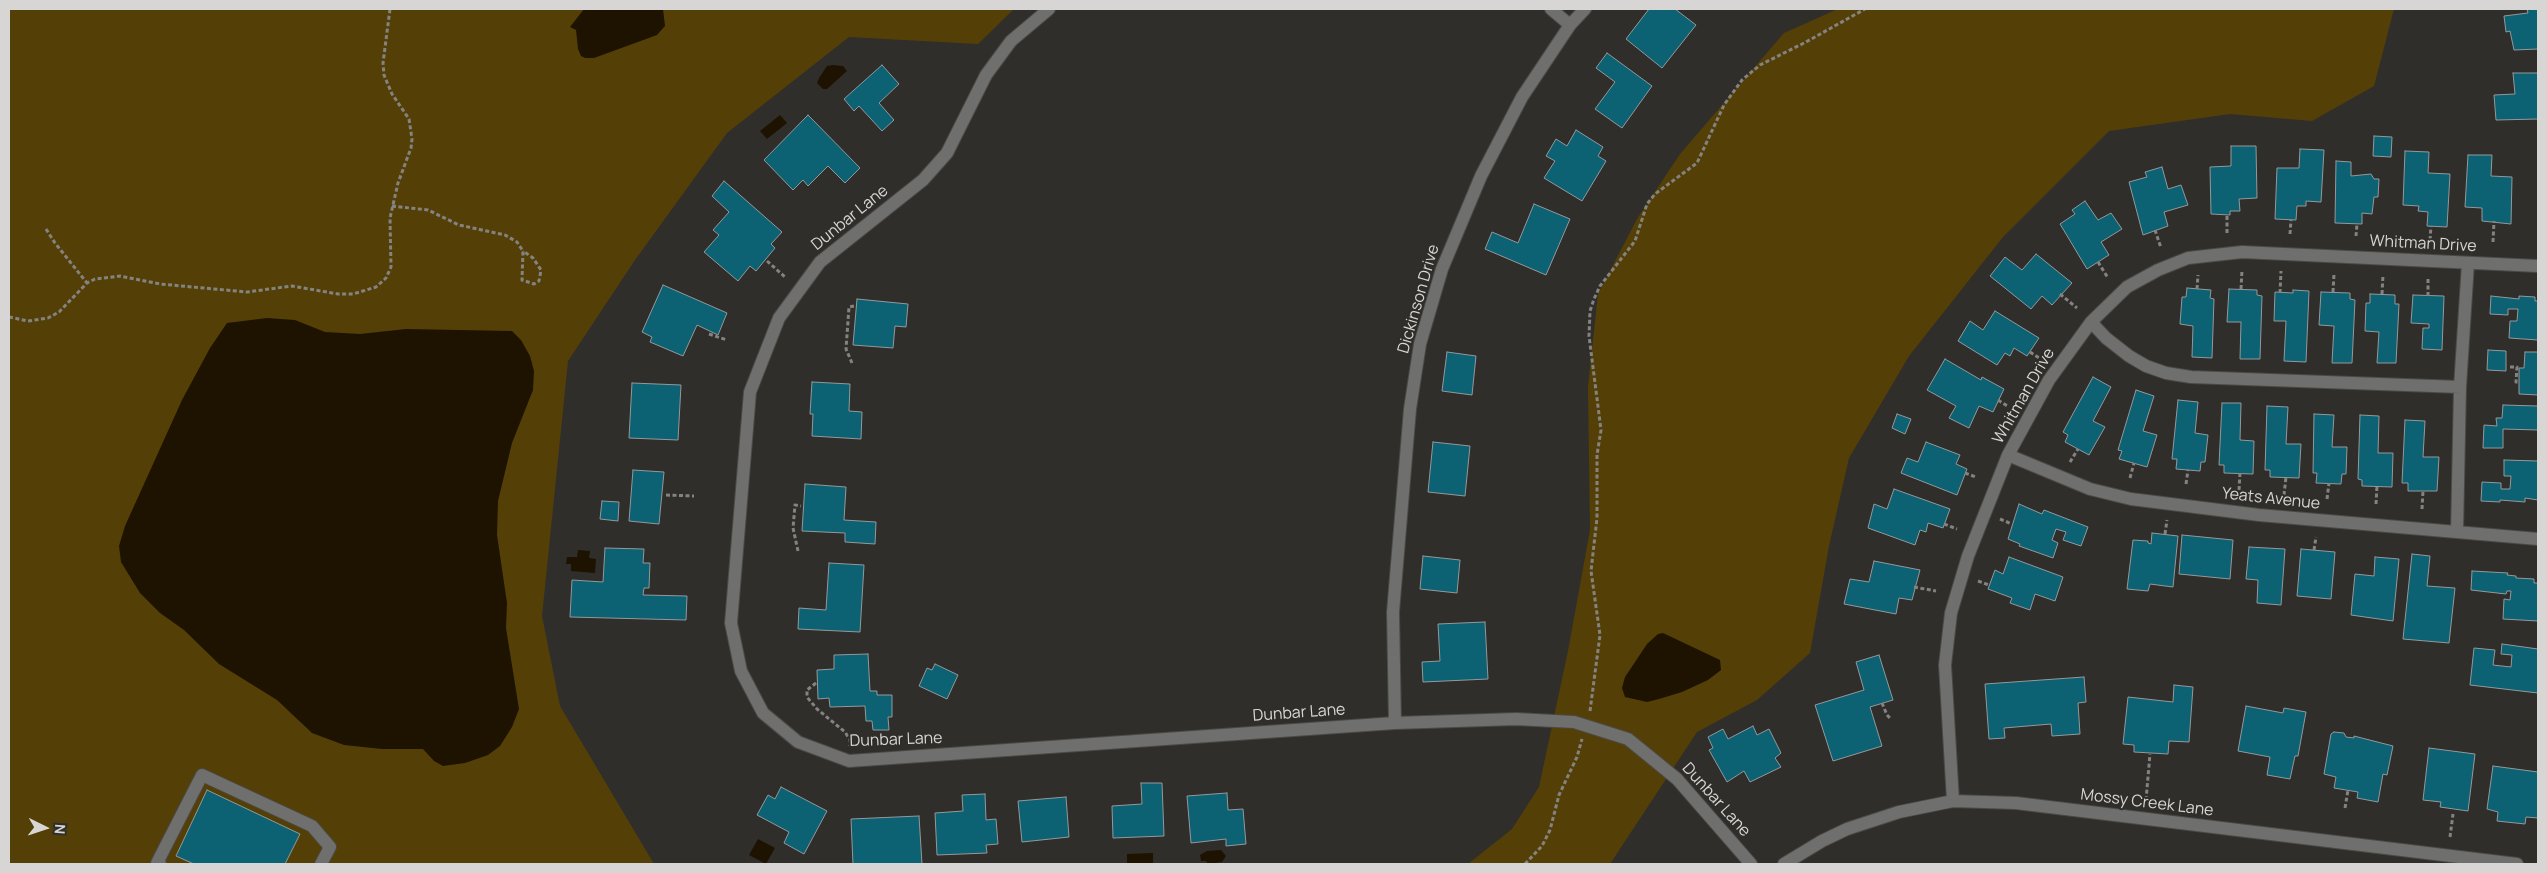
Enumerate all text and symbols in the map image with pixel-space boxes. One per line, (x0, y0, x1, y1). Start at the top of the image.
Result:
street label: Dunbar Lane (808, 181, 892, 255)
street label: Whitman Drive (2369, 232, 2477, 256)
street label: Dickinson Drive (1394, 242, 1444, 356)
street label: Whitman Drive (1989, 345, 2059, 447)
street label: Yeats Avenue (2221, 484, 2321, 514)
street label: Dunbar Lane (1252, 700, 1346, 726)
street label: Dunbar Lane (849, 729, 943, 751)
street label: Dunbar Lane (1678, 759, 1754, 841)
street label: Mossy Creek Lane (2079, 785, 2215, 821)
north arrow (20, 803, 70, 853)
text: N (51, 823, 70, 835)

